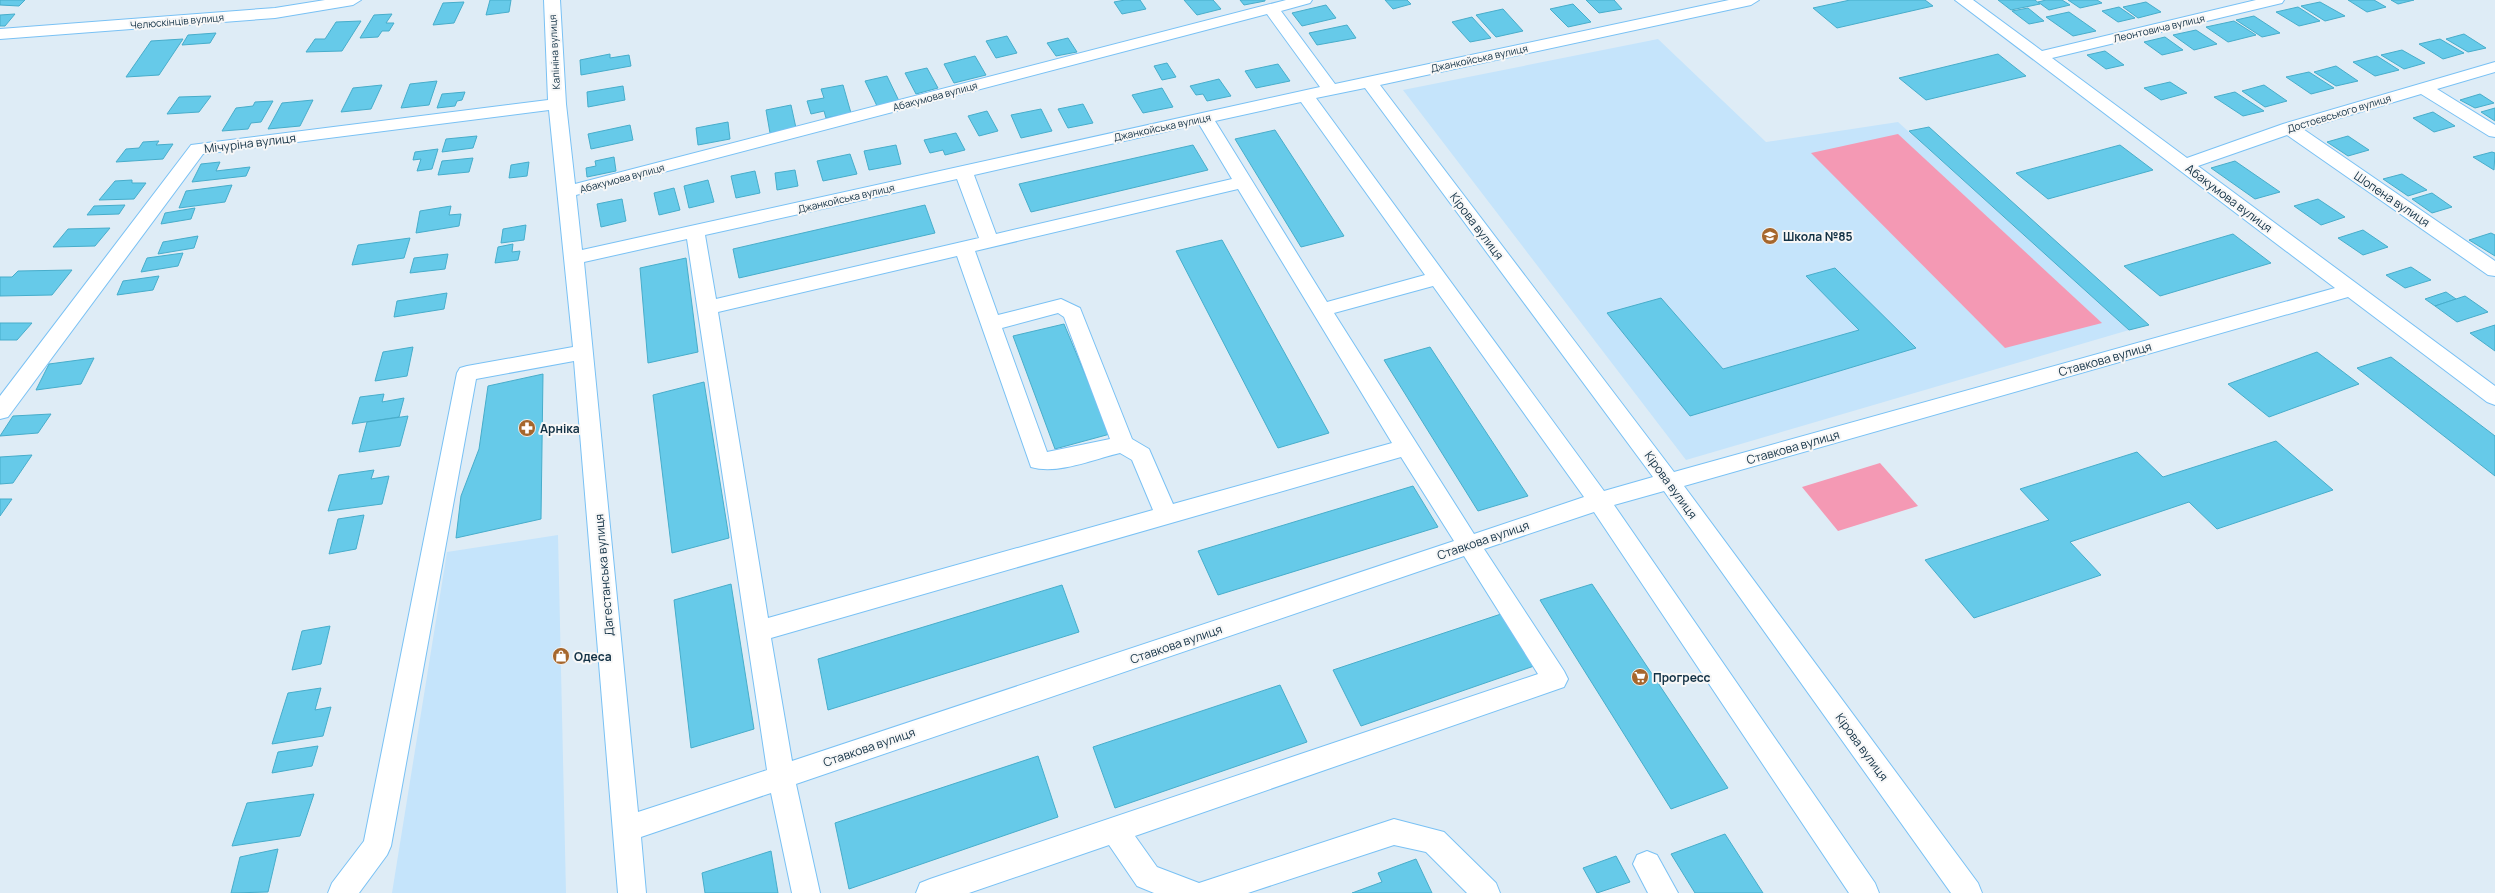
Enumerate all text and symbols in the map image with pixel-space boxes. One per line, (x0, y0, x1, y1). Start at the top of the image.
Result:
street label: Челюскінців вулиця (129, 10, 225, 32)
street label: Леонтовича вулиця (2112, 11, 2206, 45)
street label: Калініна вулиця (545, 14, 563, 90)
street label: Джанкойська вулиця (1429, 41, 1529, 75)
street label: Абакумова вулиця (891, 78, 979, 114)
street label: Достоєвського вулиця (2285, 90, 2393, 136)
street label: Джанкойська вулиця (1112, 110, 1212, 144)
street label: Мічуріна вулиця (203, 129, 297, 157)
street label: Абакумова вулиця (578, 160, 666, 196)
street label: Абакумова вулиця (2182, 160, 2276, 236)
street label: Шопена вулиця (2351, 167, 2433, 231)
street label: Джанкойська вулиця (796, 180, 896, 216)
street label: Кірова вулиця (1446, 189, 1508, 263)
school or university icon: Школа №85 (1760, 226, 1780, 246)
place label: Школа №85 (1783, 228, 1853, 245)
street label: Ставкова вулиця (2056, 338, 2154, 380)
pharmacy icon: Арніка (517, 418, 537, 438)
place label: Арніка (540, 420, 580, 437)
street label: Ставкова вулиця (1744, 426, 1842, 468)
street label: Кірова вулиця (1641, 448, 1701, 522)
street label: Дагестанська вулиця (590, 513, 618, 637)
street label: Ставкова вулиця (1435, 516, 1531, 564)
street label: Ставкова вулиця (1128, 620, 1224, 668)
shop icon: Одеса (551, 646, 571, 666)
place label: Одеса (574, 648, 612, 665)
supermarket icon: Прогресс (1630, 667, 1650, 687)
place label: Прогресс (1653, 669, 1711, 686)
street label: Кірова вулиця (1832, 710, 1892, 784)
street label: Ставкова вулиця (821, 723, 917, 771)

